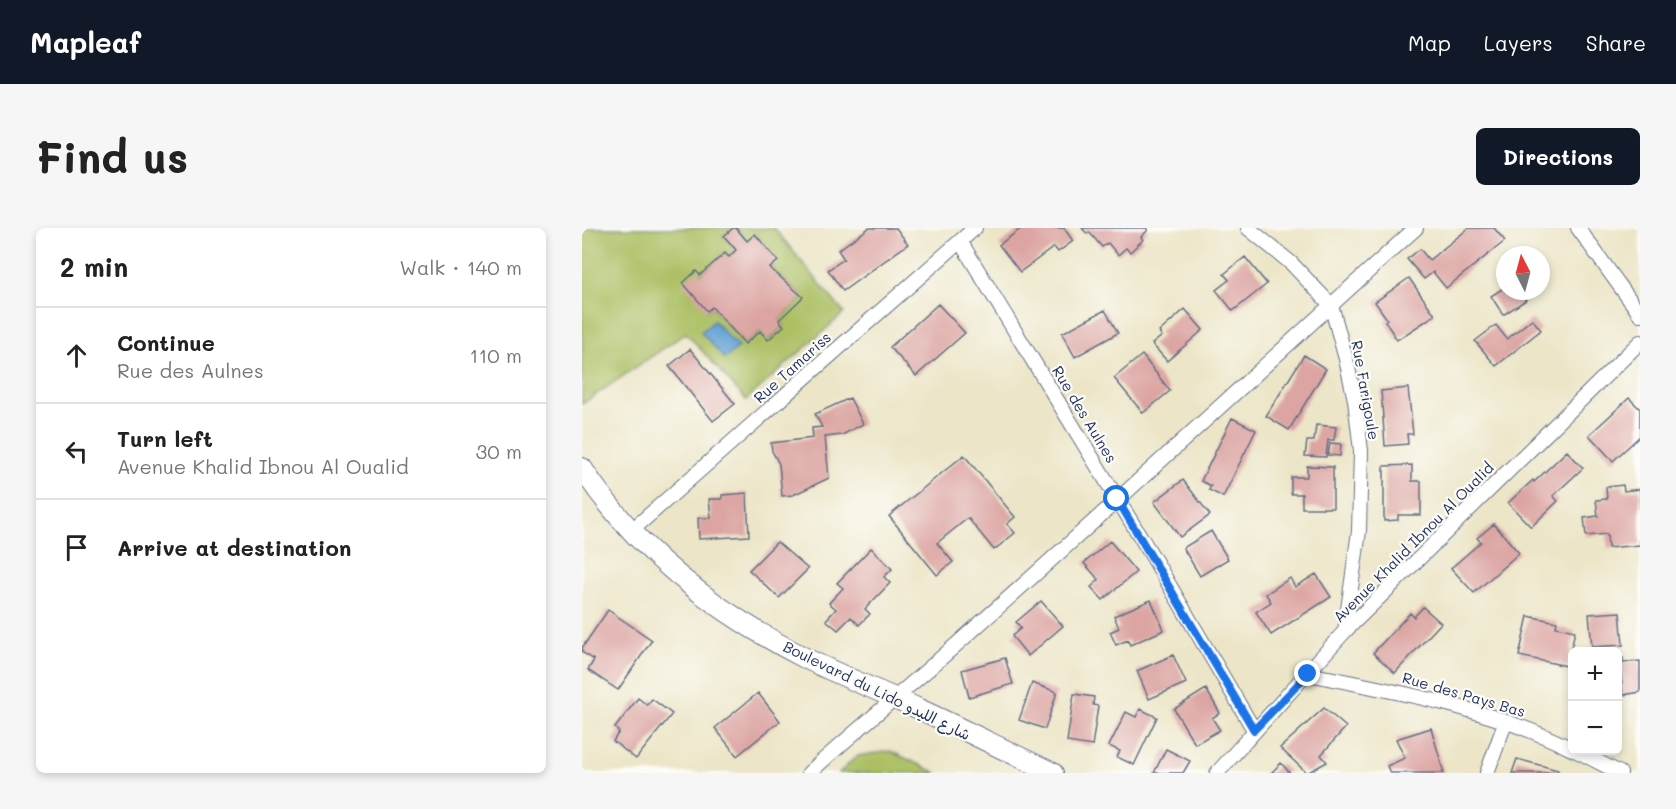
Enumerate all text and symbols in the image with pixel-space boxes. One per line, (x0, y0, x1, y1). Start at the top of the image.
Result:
text: Mapleaf (30, 24, 141, 60)
text: Map (1408, 29, 1451, 56)
text: Layers (1484, 29, 1553, 56)
text: Share (1586, 29, 1646, 56)
button: Directions (1476, 128, 1640, 185)
text: Find us (36, 129, 188, 184)
north arrow (1496, 246, 1550, 300)
text: 2 min (60, 250, 128, 284)
text: Walk · 140 m (399, 254, 522, 280)
street label: Rue Tamariss (749, 327, 835, 407)
text: Continue (117, 328, 215, 357)
icon: ahead (60, 339, 93, 372)
street label: Rue Farigoule (1347, 339, 1385, 441)
text: 110 m (469, 342, 522, 368)
text: Rue des Aulnes (117, 357, 264, 383)
street label: Rue des Aulnes (1048, 362, 1122, 466)
text: Turn left (117, 424, 213, 453)
icon: left (60, 435, 93, 468)
text: 30 m (476, 438, 522, 464)
text: Avenue Khalid Ibnou Al Oualid (117, 453, 409, 479)
street label: Avenue Khalid Ibnou Al Oualid (1329, 458, 1497, 626)
route start (1103, 485, 1129, 511)
icon: arrive (60, 531, 93, 564)
text: Arrive at destination (117, 533, 352, 562)
street label: Boulevard du Lido شارع الليدو (780, 636, 974, 745)
map controls (1568, 647, 1622, 755)
button: + (1568, 647, 1622, 701)
route end (1294, 660, 1320, 686)
street label: Rue des Pays Bas (1400, 667, 1528, 721)
button: − (1568, 701, 1622, 755)

